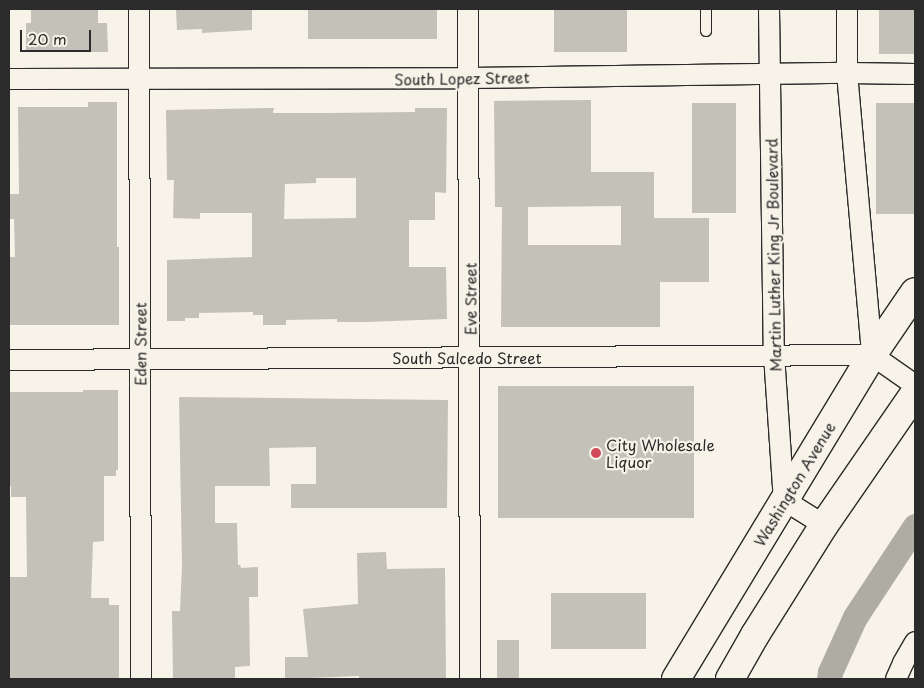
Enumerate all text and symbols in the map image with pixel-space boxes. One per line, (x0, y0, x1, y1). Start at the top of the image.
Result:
scale bar (22, 20, 94, 52)
text: 20 m (28, 27, 67, 50)
street label: South Lopez Street (394, 68, 530, 88)
street label: Martin Luther King Jr Boulevard (762, 138, 784, 372)
street label: Eve Street (461, 262, 479, 336)
street label: Eden Street (131, 302, 149, 386)
street label: South Salcedo Street (392, 349, 542, 367)
street label: Washington Avenue (750, 419, 838, 549)
place label: City Wholesale Liquor (606, 435, 714, 470)
marker: City Wholesale Liquor (590, 447, 602, 459)

